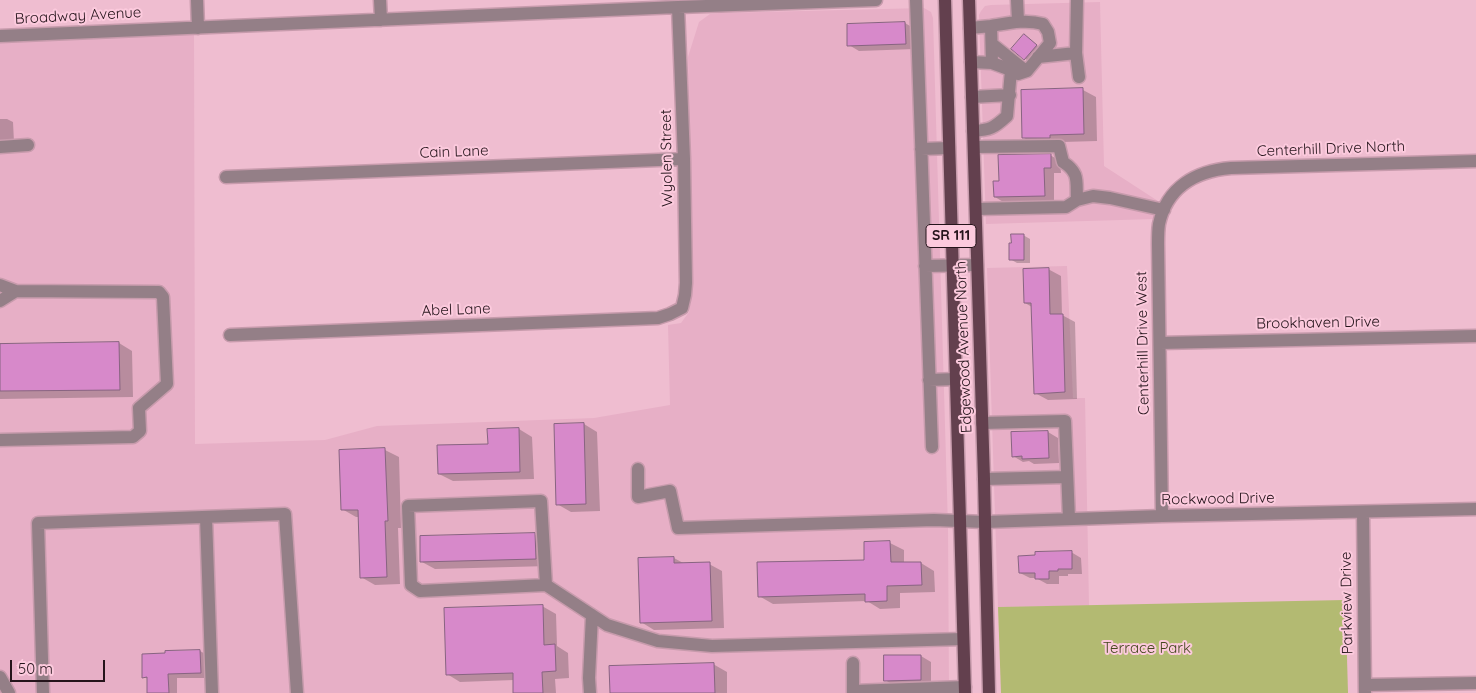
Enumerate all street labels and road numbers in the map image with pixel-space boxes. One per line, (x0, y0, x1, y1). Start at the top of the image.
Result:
street label: Broadway Avenue (14, 4, 142, 28)
street label: Wyolen Street (657, 109, 677, 207)
street label: Centerhill Drive North (1256, 137, 1406, 161)
street label: Cain Lane (419, 142, 489, 162)
road number: SR 111 (926, 225, 976, 248)
street label: Edgewood Avenue North (952, 261, 976, 433)
street label: Centerhill Drive West (1133, 271, 1153, 415)
street label: Abel Lane (421, 300, 491, 320)
street label: Brookhaven Drive (1256, 313, 1380, 333)
street label: Rockwood Drive (1161, 489, 1275, 509)
street label: Parkview Drive (1337, 551, 1357, 655)

